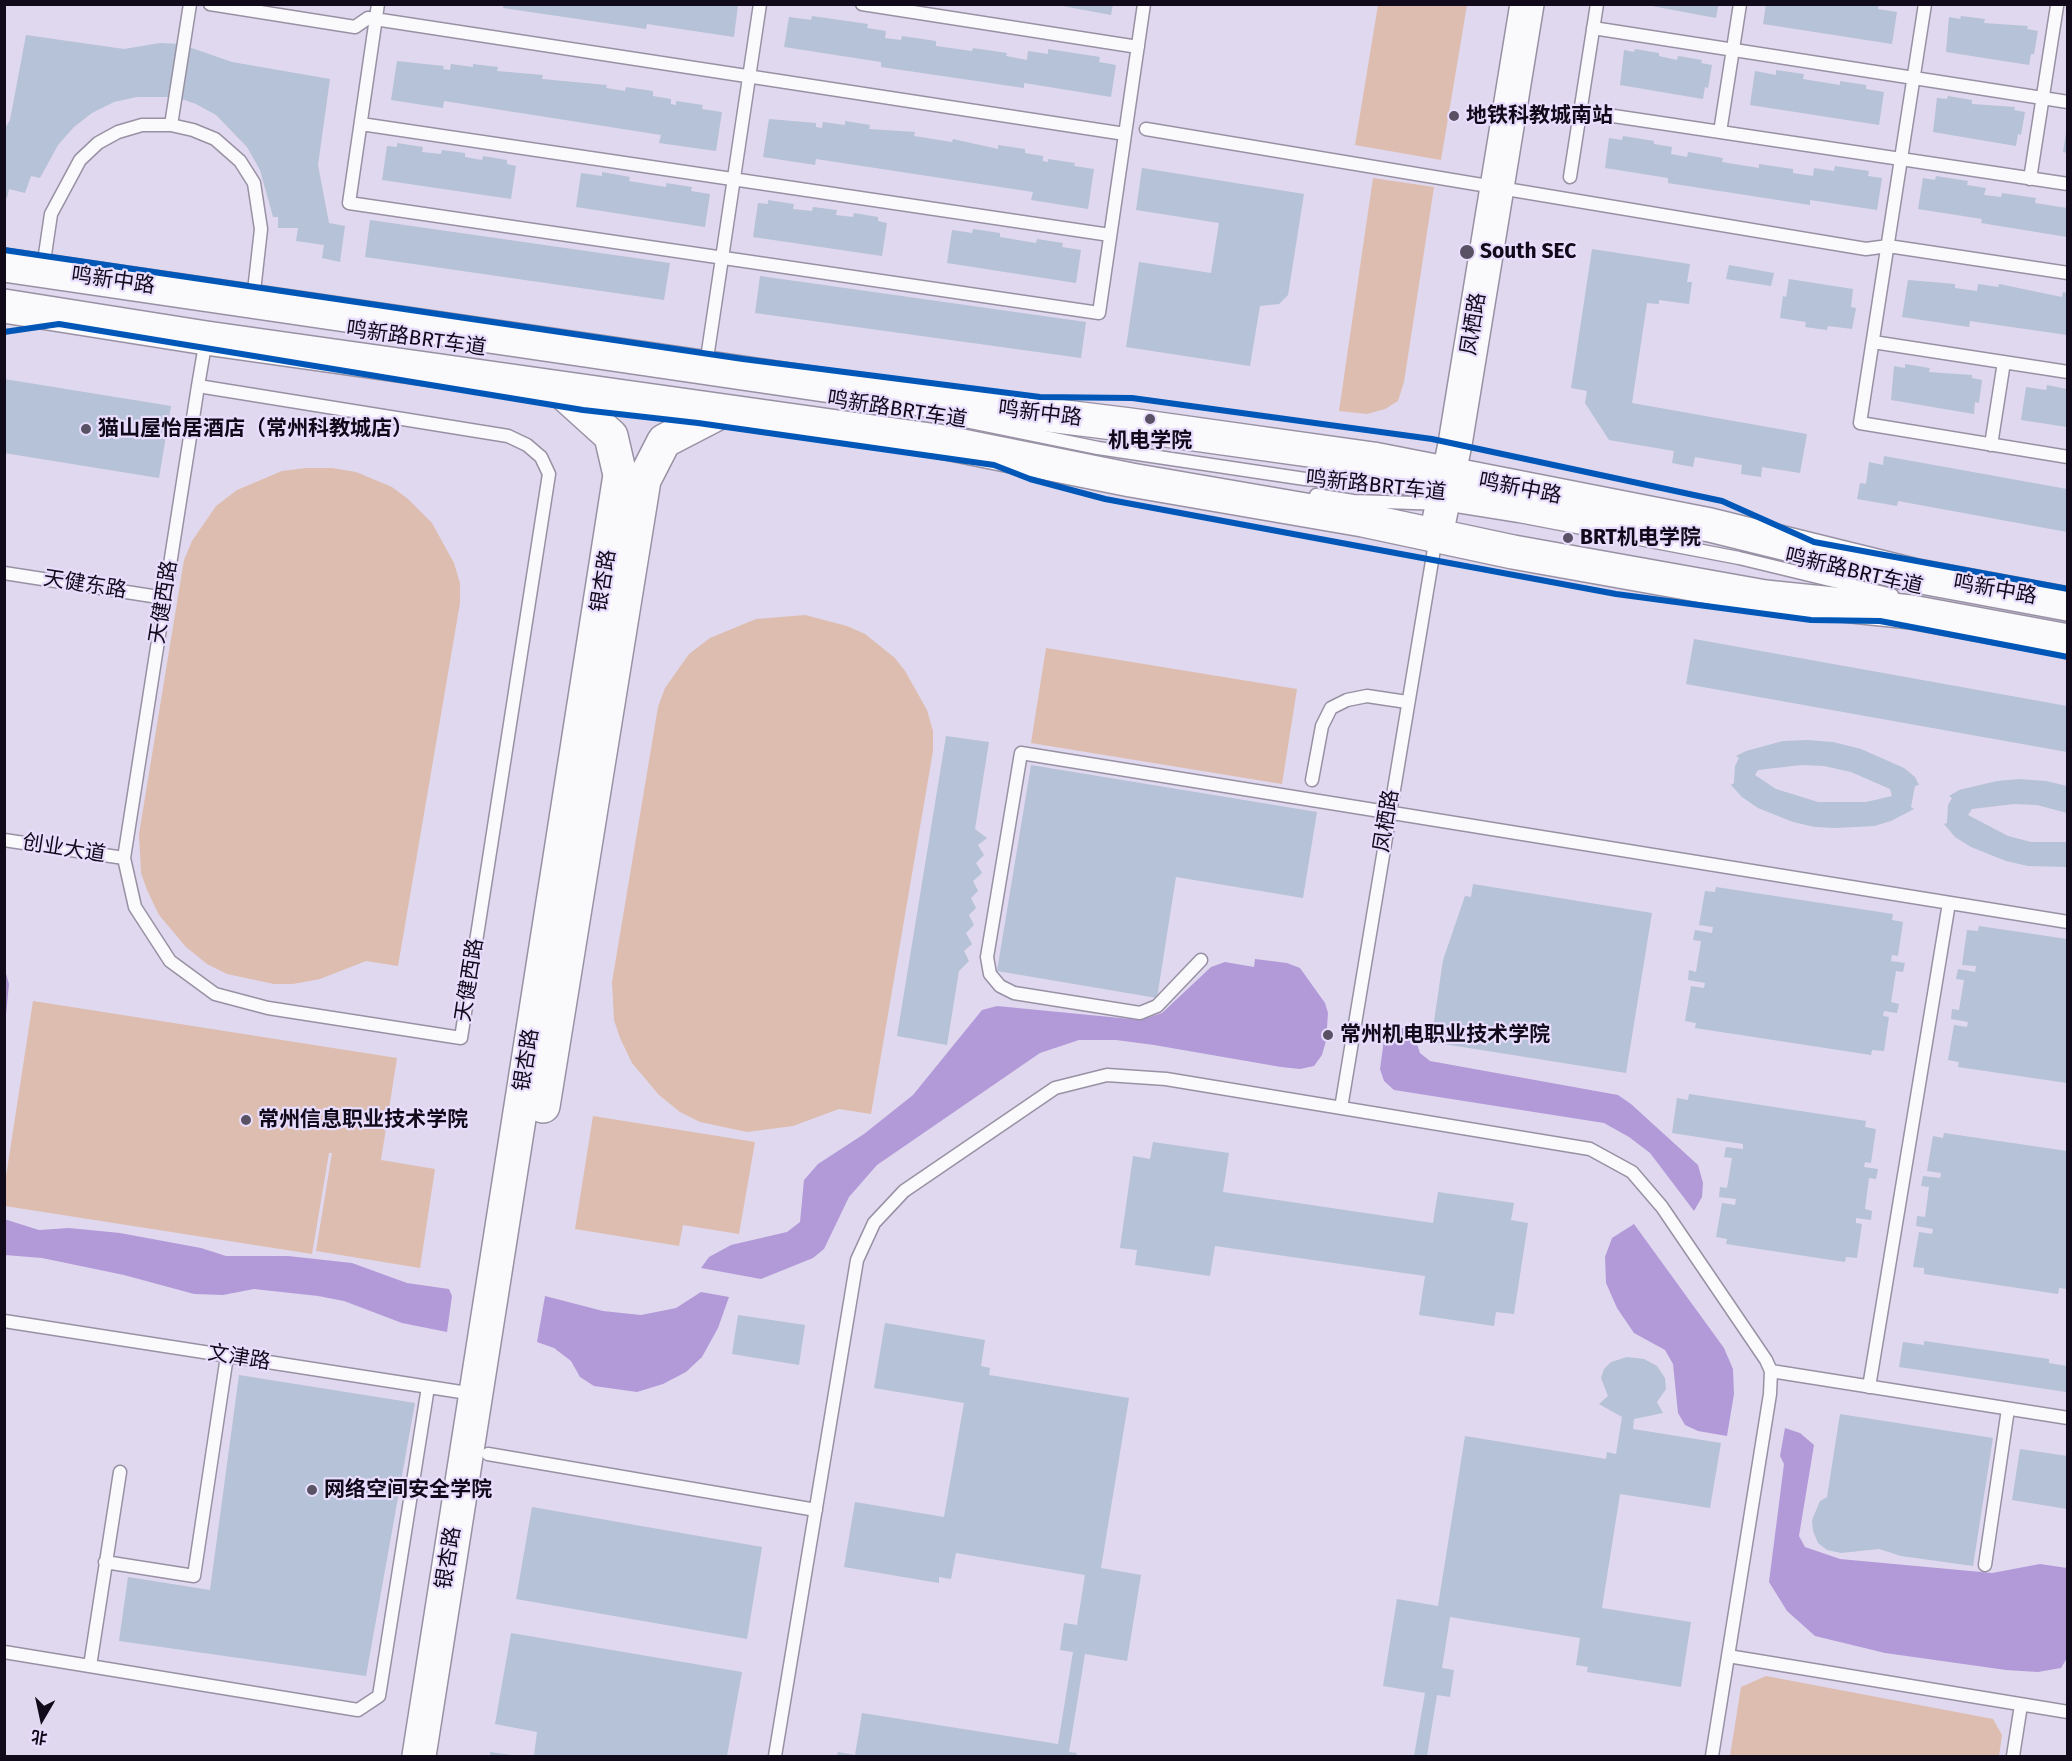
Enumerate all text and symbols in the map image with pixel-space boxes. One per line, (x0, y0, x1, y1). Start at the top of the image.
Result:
place label: 地铁科教城南站 (1466, 103, 1613, 129)
marker: 地铁科教城南站 (1447, 109, 1461, 123)
place label: South SEC (1480, 239, 1576, 265)
marker: South SEC (1458, 243, 1476, 261)
street label: 鸣新中路 (70, 263, 156, 299)
street label: 凤栖路 (1457, 291, 1491, 357)
street label: 鸣新路BRT车道 (344, 317, 488, 361)
street label: 鸣新路BRT车道 (825, 387, 969, 433)
street label: 鸣新中路 (997, 396, 1083, 432)
marker: 机电学院 (1143, 412, 1157, 426)
place label: 猫山屋怡居酒店（常州科教城店） (98, 416, 413, 442)
marker: 猫山屋怡居酒店（常州科教城店） (79, 422, 93, 436)
place label: 机电学院 (1108, 428, 1192, 454)
street label: 鸣新路BRT车道 (1305, 466, 1447, 506)
street label: 鸣新中路 (1476, 469, 1564, 509)
place label: BRT机电学院 (1580, 525, 1701, 551)
marker: BRT机电学院 (1561, 531, 1575, 545)
street label: 鸣新路BRT车道 (1783, 544, 1925, 600)
street label: 银杏路 (587, 548, 621, 614)
street label: 天健西路 (145, 559, 183, 645)
street label: 天健东路 (42, 566, 128, 604)
street label: 鸣新中路 (1951, 570, 2039, 610)
street label: 凤栖路 (1370, 788, 1404, 854)
street label: 创业大道 (21, 830, 107, 868)
street label: 天健西路 (451, 937, 489, 1023)
place label: 常州机电职业技术学院 (1340, 1022, 1550, 1048)
street label: 银杏路 (510, 1027, 544, 1093)
marker: 常州机电职业技术学院 (1321, 1028, 1335, 1042)
place label: 常州信息职业技术学院 (258, 1107, 468, 1133)
marker: 常州信息职业技术学院 (239, 1113, 253, 1127)
street label: 文津路 (206, 1341, 272, 1375)
place label: 网络空间安全学院 (324, 1477, 492, 1503)
marker: 网络空间安全学院 (305, 1483, 319, 1497)
street label: 银杏路 (432, 1525, 466, 1591)
north arrow (12, 1689, 72, 1749)
text: 北 (30, 1727, 49, 1748)

